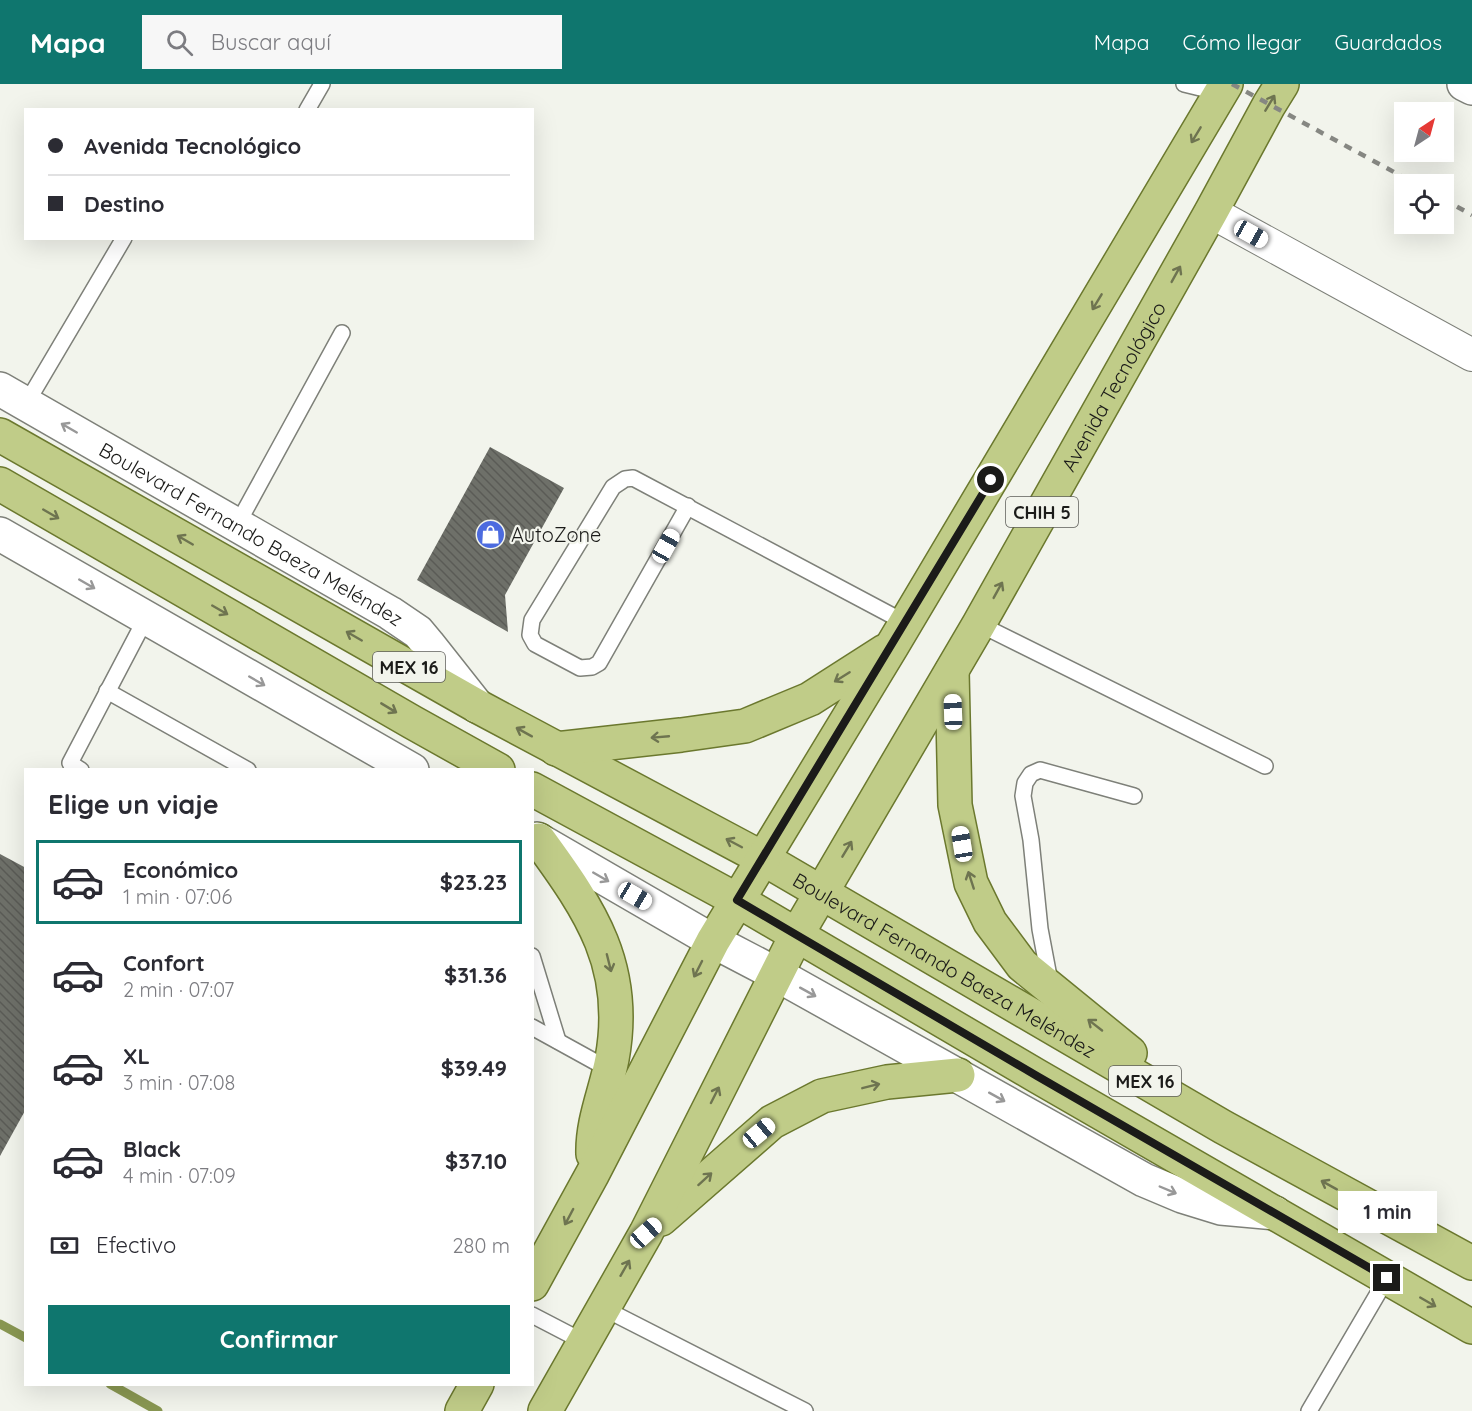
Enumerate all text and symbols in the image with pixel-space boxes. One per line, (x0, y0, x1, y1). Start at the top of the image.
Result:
search box (142, 15, 562, 69)
text: Mapa (30, 25, 106, 60)
icon: search (163, 26, 196, 59)
text: Buscar aquí (211, 28, 331, 56)
text: Mapa (1094, 29, 1149, 55)
text: Cómo llegar (1182, 29, 1301, 55)
text: Guardados (1334, 29, 1442, 55)
one-way arrow (1265, 95, 1277, 112)
north arrow (1394, 102, 1454, 162)
map controls (1394, 102, 1454, 234)
one-way arrow (1190, 126, 1202, 143)
text: Avenida Tecnológico (84, 132, 301, 160)
button: locate (1394, 174, 1454, 234)
text: Destino (84, 190, 165, 218)
car (1231, 217, 1271, 251)
one-way arrow (1171, 265, 1182, 283)
one-way arrow (1090, 293, 1102, 310)
street label: Avenida Tecnológico (1055, 297, 1171, 475)
one-way arrow (61, 422, 78, 434)
street label: Boulevard Fernando Baeza Meléndez (95, 436, 408, 631)
route start (977, 466, 1004, 493)
road number: CHIH 5 (1006, 497, 1078, 527)
one-way arrow (42, 508, 59, 520)
shop icon: AutoZone (474, 518, 506, 550)
place label: AutoZone (511, 522, 601, 547)
car (649, 526, 683, 566)
one-way arrow (177, 534, 194, 546)
one-way arrow (78, 578, 95, 590)
one-way arrow (992, 582, 1004, 599)
one-way arrow (211, 605, 228, 617)
one-way arrow (346, 630, 363, 642)
road number: MEX 16 (373, 652, 445, 682)
one-way arrow (834, 672, 851, 684)
one-way arrow (247, 676, 265, 687)
car (943, 694, 963, 730)
one-way arrow (380, 703, 397, 715)
one-way arrow (516, 726, 534, 737)
one-way arrow (651, 732, 671, 743)
text: Elige un viaje (48, 787, 219, 821)
car (950, 825, 974, 863)
one-way arrow (726, 837, 743, 849)
one-way arrow (841, 841, 853, 858)
icon: car (51, 855, 105, 909)
text: Económico (123, 856, 238, 884)
street label: Boulevard Fernando Baeza Meléndez (789, 866, 1100, 1063)
text: $23.23 (440, 868, 507, 896)
one-way arrow (592, 871, 609, 883)
one-way arrow (964, 871, 975, 890)
car (615, 879, 655, 913)
text: 1 min · 07:06 (123, 884, 232, 909)
icon: car (51, 948, 105, 1002)
text: Confort (123, 949, 205, 977)
one-way arrow (604, 953, 616, 972)
one-way arrow (692, 960, 703, 978)
text: $31.36 (444, 961, 507, 989)
text: 2 min · 07:07 (123, 977, 234, 1002)
one-way arrow (799, 986, 816, 998)
one-way arrow (1087, 1019, 1103, 1032)
icon: car (51, 1041, 105, 1095)
text: XL (123, 1042, 150, 1070)
text: $39.49 (441, 1054, 507, 1082)
road number: MEX 16 (1109, 1066, 1181, 1096)
text: 3 min · 07:08 (123, 1070, 235, 1095)
one-way arrow (861, 1080, 881, 1091)
one-way arrow (710, 1087, 721, 1105)
one-way arrow (988, 1091, 1005, 1103)
car (739, 1115, 779, 1151)
icon: car (51, 1134, 105, 1188)
text: Black (123, 1135, 181, 1163)
text: $37.10 (445, 1147, 507, 1175)
text: 4 min · 07:09 (123, 1163, 236, 1188)
one-way arrow (697, 1172, 712, 1186)
one-way arrow (1320, 1179, 1338, 1190)
one-way arrow (1159, 1186, 1177, 1197)
callout: 1 min (1338, 1191, 1436, 1233)
text: 1 min (1363, 1199, 1412, 1224)
one-way arrow (563, 1208, 575, 1225)
car (627, 1214, 665, 1252)
icon: cash (48, 1229, 81, 1262)
text: Efectivo (96, 1231, 176, 1259)
text: 280 m (453, 1233, 510, 1258)
one-way arrow (620, 1260, 632, 1277)
route end (1373, 1264, 1400, 1291)
one-way arrow (1419, 1297, 1437, 1308)
button: Confirmar (48, 1305, 510, 1374)

